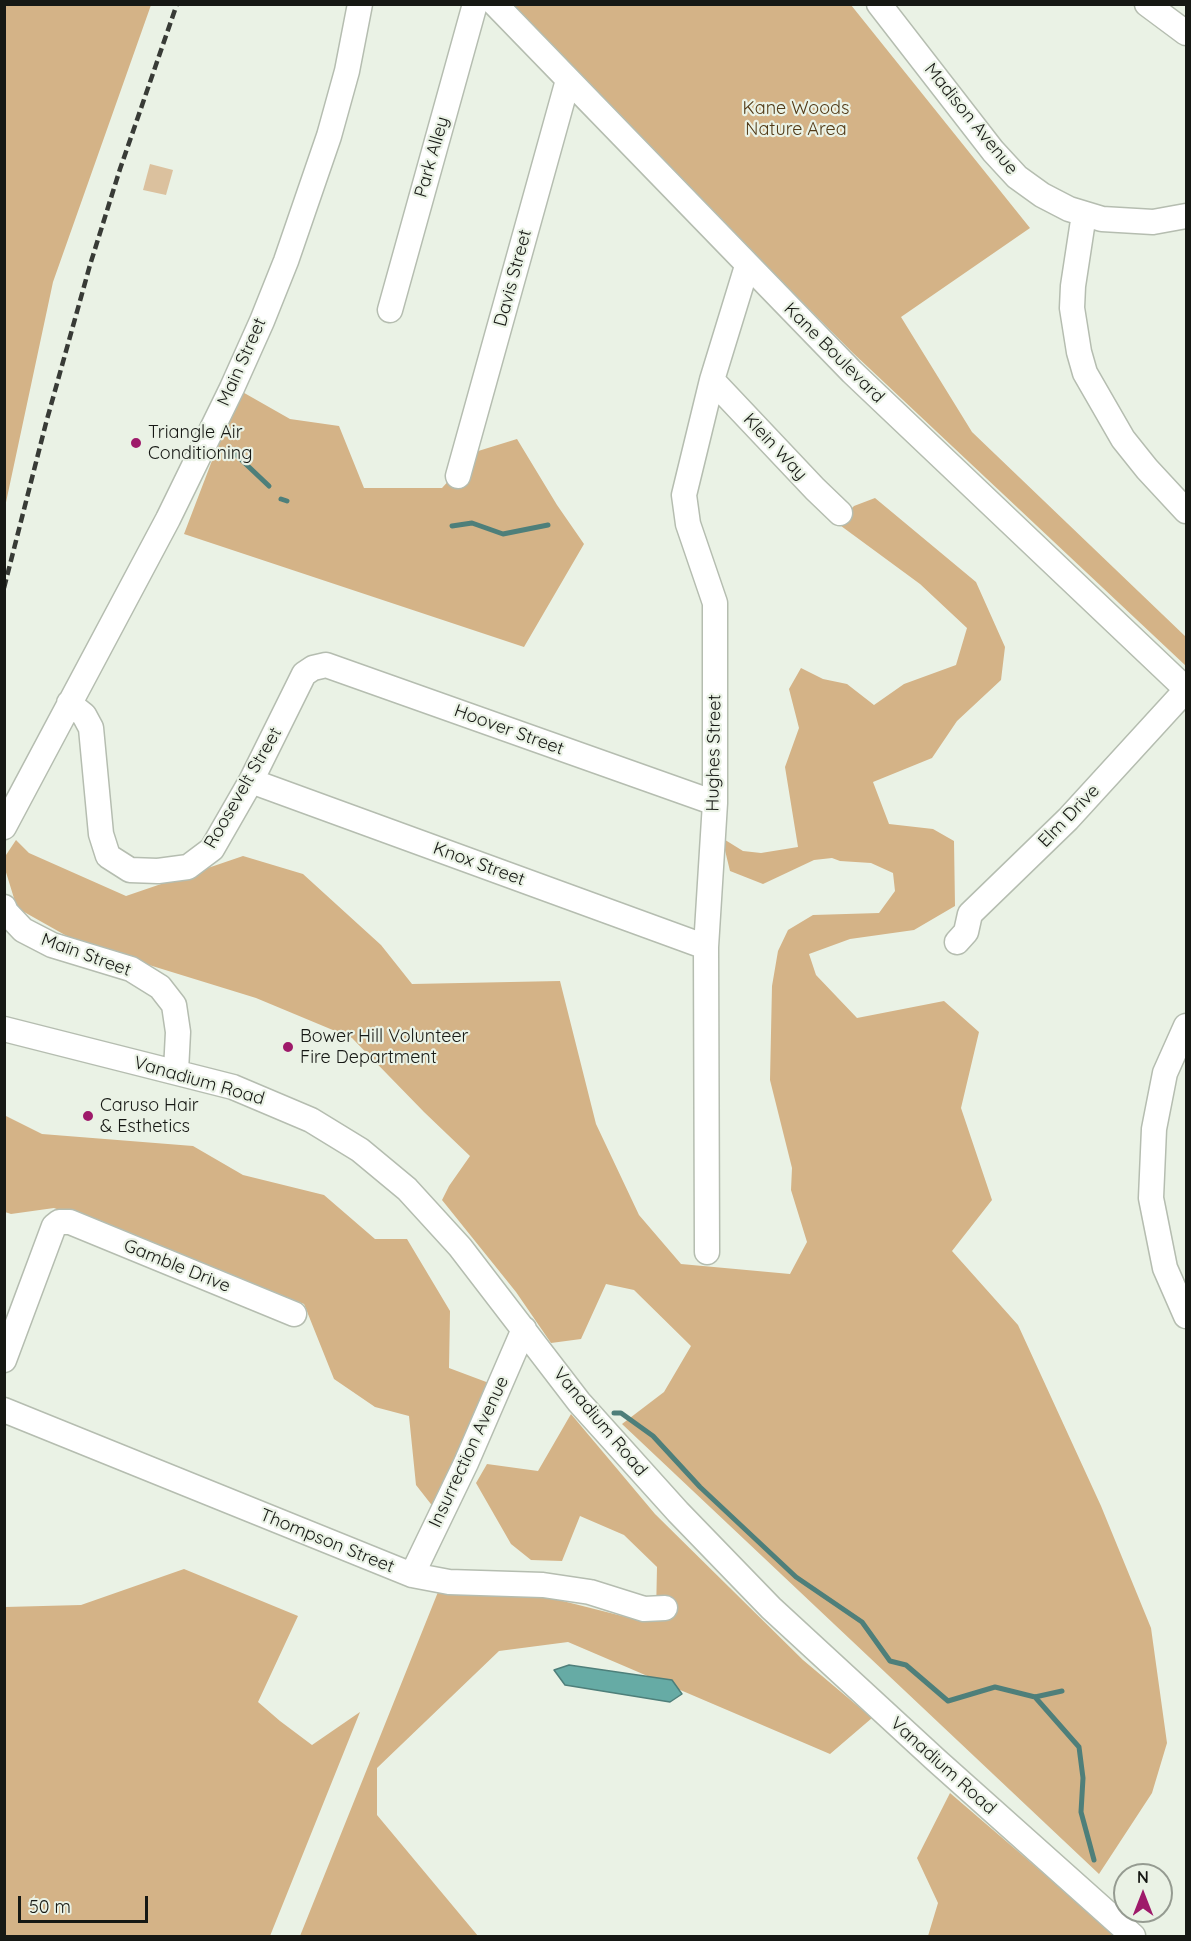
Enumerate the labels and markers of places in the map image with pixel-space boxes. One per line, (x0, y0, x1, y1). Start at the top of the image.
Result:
place label: Triangle Air Conditioning (148, 422, 253, 464)
marker: Triangle Air Conditioning (129, 436, 143, 450)
place label: Bower Hill Volunteer Fire Department (300, 1026, 469, 1068)
marker: Bower Hill Volunteer Fire Department (281, 1040, 295, 1054)
place label: Caruso Hair & Esthetics (100, 1095, 199, 1138)
marker: Caruso Hair & Esthetics (81, 1109, 95, 1123)

